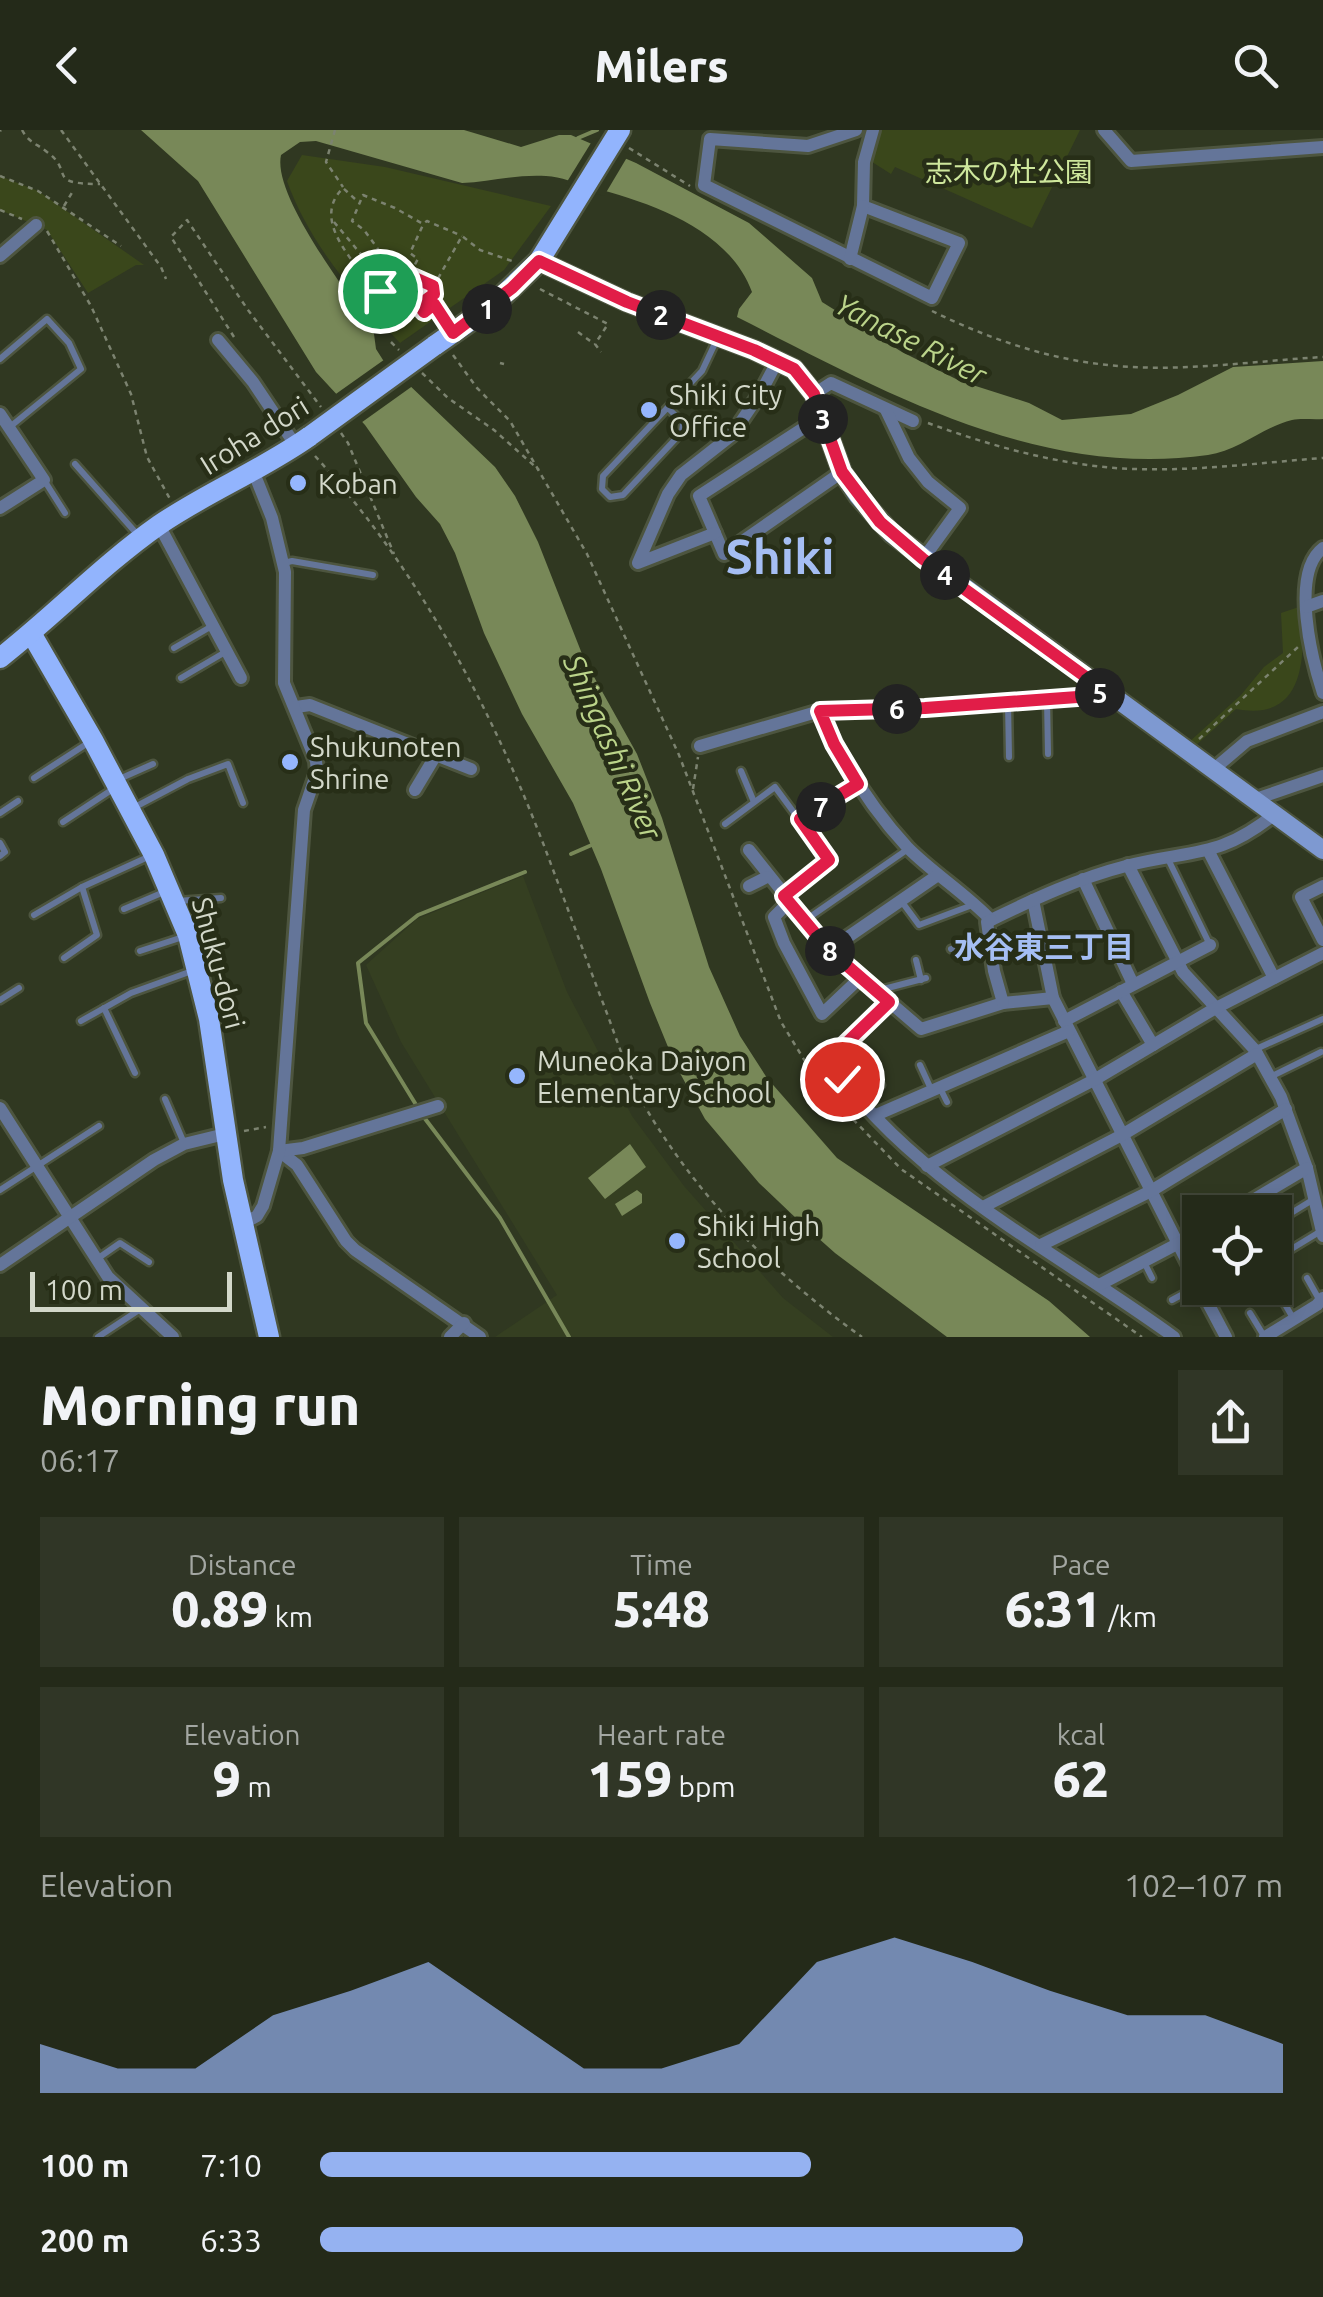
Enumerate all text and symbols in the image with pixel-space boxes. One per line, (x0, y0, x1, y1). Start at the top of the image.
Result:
icon: back (40, 38, 95, 93)
icon: search (1228, 38, 1283, 93)
text: Milers (594, 40, 729, 91)
park label: 志木の杜公園 (925, 156, 1093, 187)
pin (338, 249, 423, 334)
icon: arrive (353, 264, 408, 319)
pin: 1 (462, 284, 512, 334)
water label: Yanase River (830, 286, 994, 392)
pin: 2 (636, 290, 686, 340)
text: 1 (479, 293, 495, 324)
text: 2 (653, 299, 669, 330)
place label: Shiki City Office (669, 379, 782, 442)
street label: Iroha dori (194, 390, 314, 480)
pin: 3 (798, 394, 848, 444)
marker: Shiki City Office (638, 399, 660, 421)
text: 3 (815, 403, 831, 434)
place label: Koban (318, 468, 398, 499)
marker: Koban (287, 472, 309, 494)
district label: Shiki (726, 529, 834, 583)
pin: 4 (920, 550, 970, 600)
text: 4 (937, 559, 953, 590)
water label: Shingashi River (557, 648, 670, 846)
pin: 5 (1075, 668, 1125, 718)
text: 5 (1092, 677, 1108, 708)
pin: 6 (872, 684, 922, 734)
text: 6 (889, 693, 905, 724)
place label: Shukunoten Shrine (310, 731, 462, 794)
marker: Shukunoten Shrine (279, 751, 301, 773)
pin: 7 (796, 782, 846, 832)
text: 7 (813, 791, 829, 822)
street label: Shuku-dori (187, 894, 251, 1032)
pin: 8 (805, 926, 855, 976)
district label: 水谷東三丁目 (954, 930, 1134, 964)
text: 8 (822, 935, 838, 966)
pin (800, 1037, 885, 1122)
place label: Muneoka Daiyon Elementary School (537, 1045, 771, 1108)
icon: check (815, 1052, 870, 1107)
marker: Muneoka Daiyon Elementary School (506, 1065, 528, 1087)
map controls (1182, 1195, 1292, 1305)
button: locate (1182, 1195, 1292, 1305)
place label: Shiki High School (697, 1210, 820, 1273)
marker: Shiki High School (666, 1230, 688, 1252)
scale bar (30, 1267, 232, 1312)
text: 100 m (45, 1274, 123, 1305)
button: share (1178, 1370, 1283, 1475)
text: Morning run (40, 1374, 361, 1435)
text: 06:17 (40, 1442, 120, 1478)
text: Distance (188, 1549, 296, 1580)
text: Time (630, 1549, 693, 1580)
text: Pace (1051, 1549, 1110, 1580)
text: 0.89 (171, 1580, 268, 1636)
text: 5:48 (613, 1580, 710, 1636)
text: 6:31 (1005, 1580, 1102, 1636)
text: km (268, 1601, 313, 1632)
text: /km (1102, 1601, 1157, 1632)
text: Elevation (184, 1719, 301, 1750)
text: Heart rate (597, 1719, 726, 1750)
text: kcal (1057, 1719, 1105, 1750)
text: 9 (213, 1750, 241, 1806)
text: 159 (588, 1750, 672, 1806)
text: 62 (1053, 1750, 1109, 1806)
text: m (241, 1771, 272, 1802)
text: bpm (672, 1771, 735, 1802)
text: Elevation (40, 1867, 173, 1903)
text: 102–107 m (1124, 1867, 1283, 1903)
text: 100 m (40, 2147, 129, 2183)
text: 7:10 (200, 2147, 262, 2183)
text: 200 m (40, 2222, 129, 2258)
text: 6:33 (200, 2222, 262, 2258)

